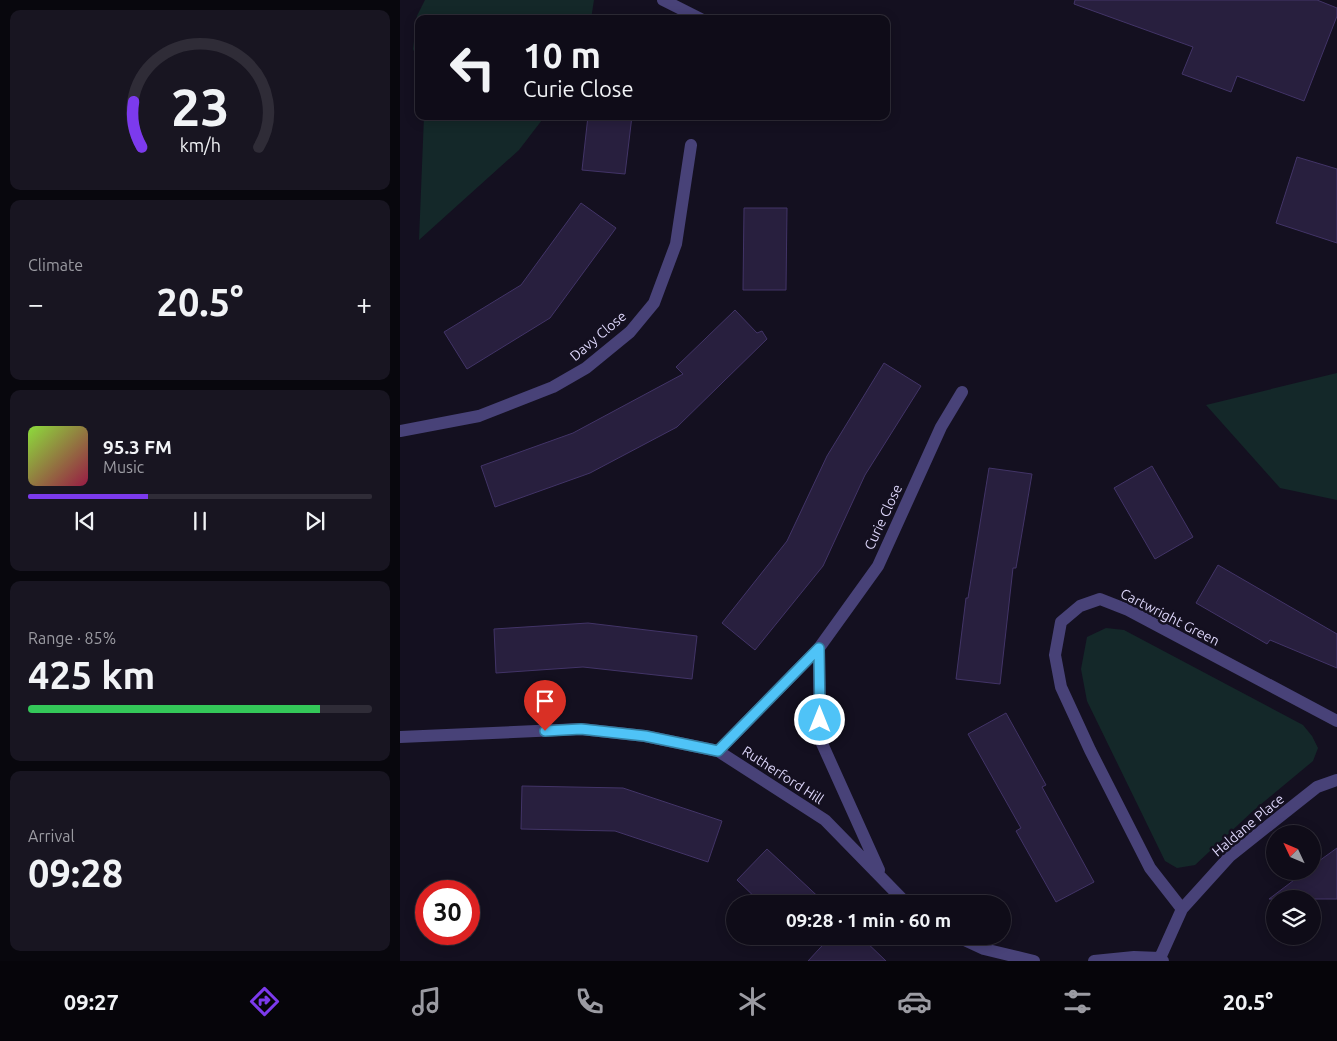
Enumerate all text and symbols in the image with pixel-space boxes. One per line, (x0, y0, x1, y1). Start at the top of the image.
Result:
icon: left (440, 35, 505, 100)
text: 10 m (523, 35, 601, 75)
text: Curie Close (523, 76, 634, 101)
text: 23 (171, 78, 229, 136)
text: km/h (179, 135, 221, 155)
text: Climate (28, 256, 83, 274)
text: 20.5° (156, 281, 244, 323)
text: − (28, 288, 44, 319)
text: + (356, 288, 372, 319)
street label: Davy Close (567, 308, 629, 364)
text: 95.3 FM (103, 436, 172, 458)
text: Music (103, 458, 144, 476)
street label: Curie Close (861, 482, 905, 552)
icon: previous (71, 507, 99, 535)
icon: pause (186, 507, 214, 535)
icon: next (301, 507, 329, 535)
street label: Cartwright Green (1118, 585, 1222, 649)
text: Range · 85% (28, 629, 116, 647)
text: 425 km (28, 654, 155, 696)
pin (524, 680, 566, 731)
icon: arrive (531, 687, 559, 715)
position arrow (793, 693, 845, 745)
street label: Rutherford Hill (739, 743, 827, 807)
street label: Haldane Place (1209, 790, 1287, 860)
north arrow (1266, 825, 1321, 880)
map controls (1266, 825, 1321, 945)
text: Arrival (28, 827, 75, 845)
text: 09:28 (28, 852, 123, 894)
speed limit sign: 30 (415, 880, 480, 945)
button: layers (1266, 890, 1321, 945)
text: 09:28 · 1 min · 60 m (786, 909, 951, 931)
icon: directions (247, 984, 282, 1019)
icon: music (409, 984, 444, 1019)
icon: phone (572, 984, 607, 1019)
icon: climate (735, 984, 770, 1019)
icon: car (897, 984, 932, 1019)
icon: filters (1060, 984, 1095, 1019)
text: 09:27 (64, 989, 119, 1014)
text: 20.5° (1223, 989, 1273, 1014)

